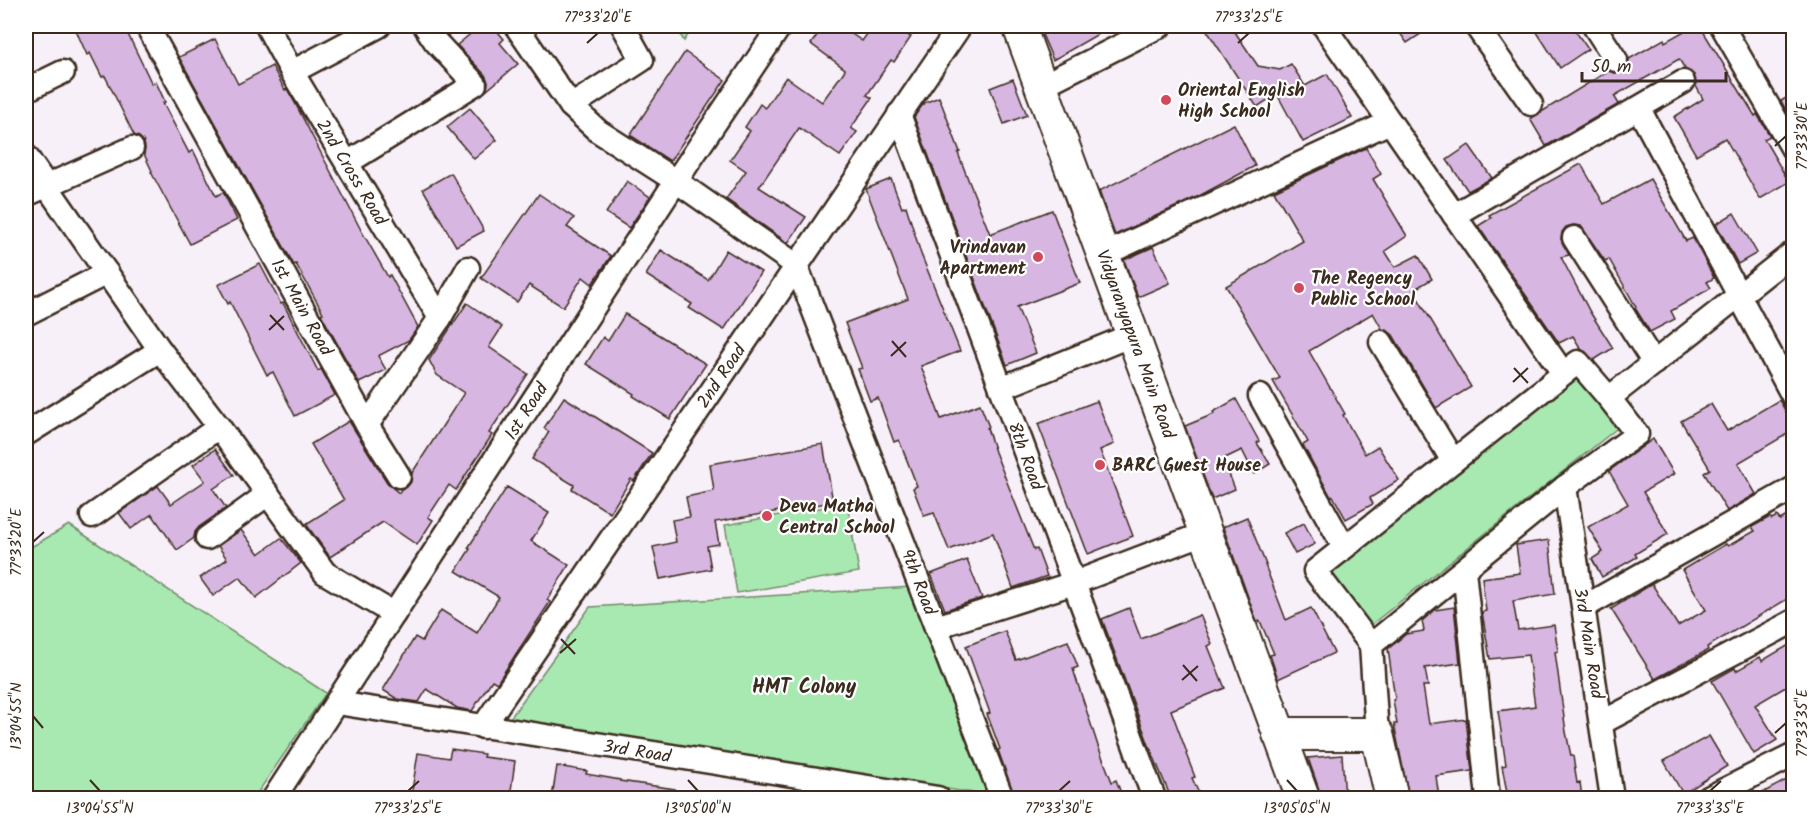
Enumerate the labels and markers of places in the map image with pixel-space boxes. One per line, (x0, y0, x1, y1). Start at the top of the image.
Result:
place label: Oriental English High School (1178, 77, 1305, 127)
marker: Oriental English High School (1159, 93, 1173, 107)
place label: Vrindavan Apartment (940, 234, 1027, 284)
marker: Vrindavan Apartment (1031, 250, 1045, 264)
place label: The Regency Public School (1311, 265, 1415, 315)
marker: The Regency Public School (1292, 281, 1306, 295)
place label: BARC Guest House (1112, 452, 1261, 481)
marker: BARC Guest House (1093, 458, 1107, 472)
place label: Deva Matha Central School (779, 493, 895, 543)
marker: Deva Matha Central School (760, 509, 774, 523)

